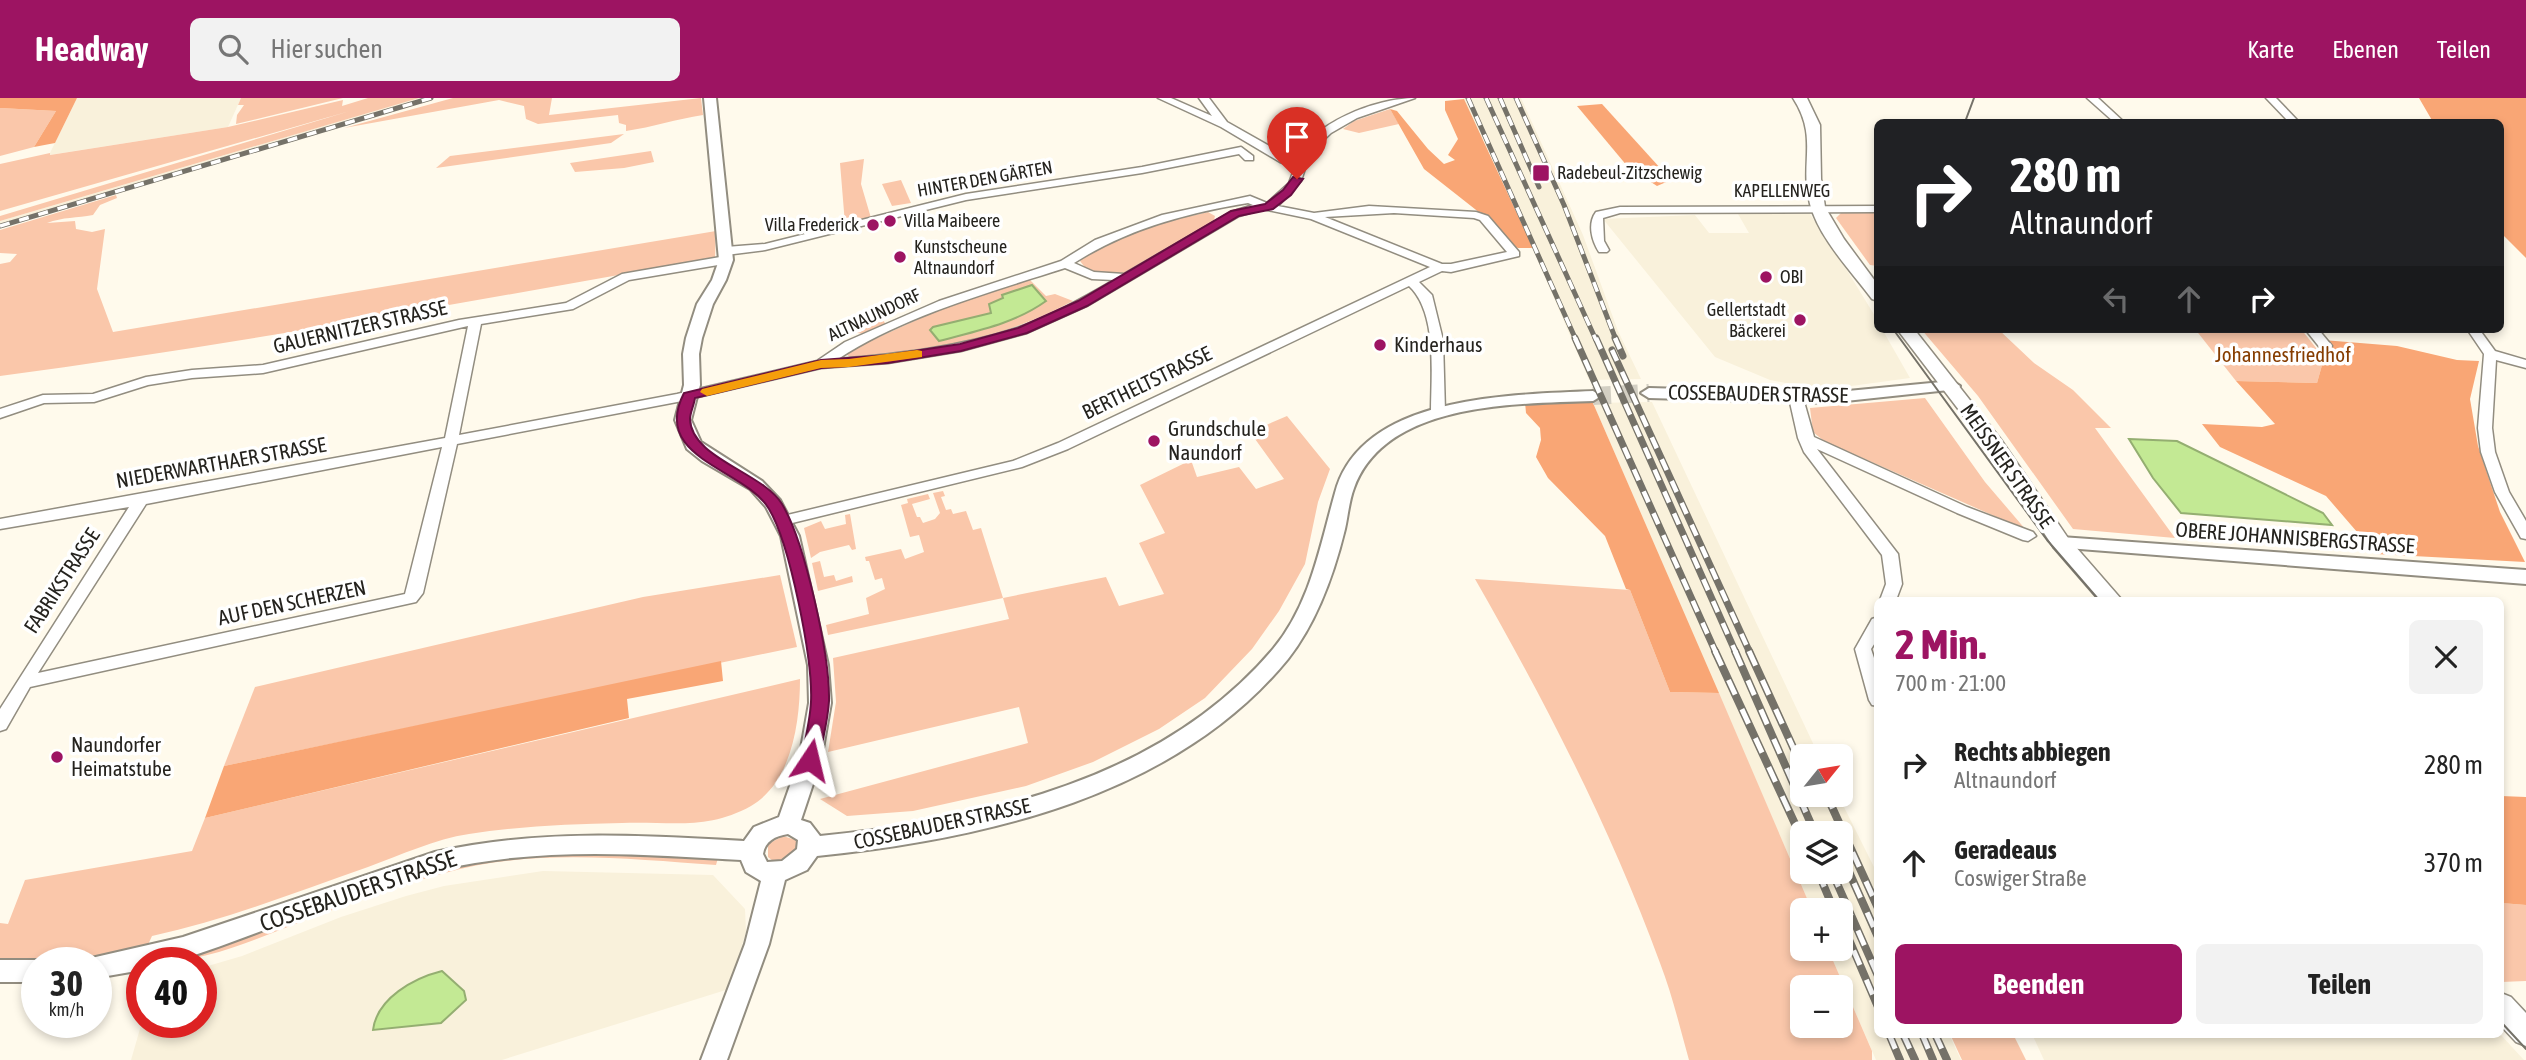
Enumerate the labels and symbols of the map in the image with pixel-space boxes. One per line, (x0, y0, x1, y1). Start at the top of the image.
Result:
pin (1267, 107, 1327, 179)
street label: HINTER DEN GÄRTEN (916, 156, 1054, 201)
place label: Radebeul-Zitzschewig (1557, 162, 1702, 183)
marker: Radebeul-Zitzschewig (1531, 163, 1551, 183)
street label: KAPELLENWEG (1734, 180, 1830, 201)
place label: Villa Maibeere (904, 210, 1000, 231)
marker: Villa Maibeere (882, 213, 898, 229)
place label: Villa Frederick (765, 214, 859, 235)
marker: Villa Frederick (865, 217, 881, 233)
place label: Kunstscheune Altnaundorf (914, 236, 1007, 278)
marker: Kunstscheune Altnaundorf (892, 249, 908, 265)
place label: OBI (1780, 266, 1804, 287)
marker: OBI (1758, 269, 1774, 285)
street label: ALTNAUNDORF (824, 284, 924, 345)
street label: GAUERNITZER STRASSE (271, 294, 449, 358)
place label: Gellertstadt Bäckerei (1707, 299, 1786, 341)
marker: Gellertstadt Bäckerei (1792, 312, 1808, 328)
place label: Kinderhaus (1394, 332, 1483, 356)
marker: Kinderhaus (1372, 337, 1388, 353)
street label: BERTHELTSTRASSE (1078, 340, 1215, 424)
park label: Johannesfriedhof (2215, 342, 2351, 366)
street label: COSSEBAUDER STRASSE (1668, 379, 1848, 407)
street label: MEISSNER STRASSE (1956, 399, 2060, 532)
place label: Grundschule Naundorf (1168, 416, 1266, 464)
street label: NIEDERWARTHAER STRASSE (114, 432, 328, 492)
marker: Grundschule Naundorf (1146, 433, 1162, 449)
street label: OBERE JOHANNISBERGSTRASSE (2175, 517, 2415, 557)
street label: FABRIKSTRASSE (18, 524, 104, 637)
street label: AUF DEN SCHERZEN (216, 575, 368, 629)
position arrow (773, 723, 847, 797)
place label: Naundorfer Heimatstube (71, 732, 172, 780)
north arrow (1790, 744, 1853, 807)
marker: Naundorfer Heimatstube (49, 749, 65, 765)
street label: COSSEBAUDER STRASSE (851, 793, 1032, 853)
street label: COSSEBAUDER STRASSE (256, 844, 459, 937)
speed limit sign: 40 (126, 947, 217, 1038)

